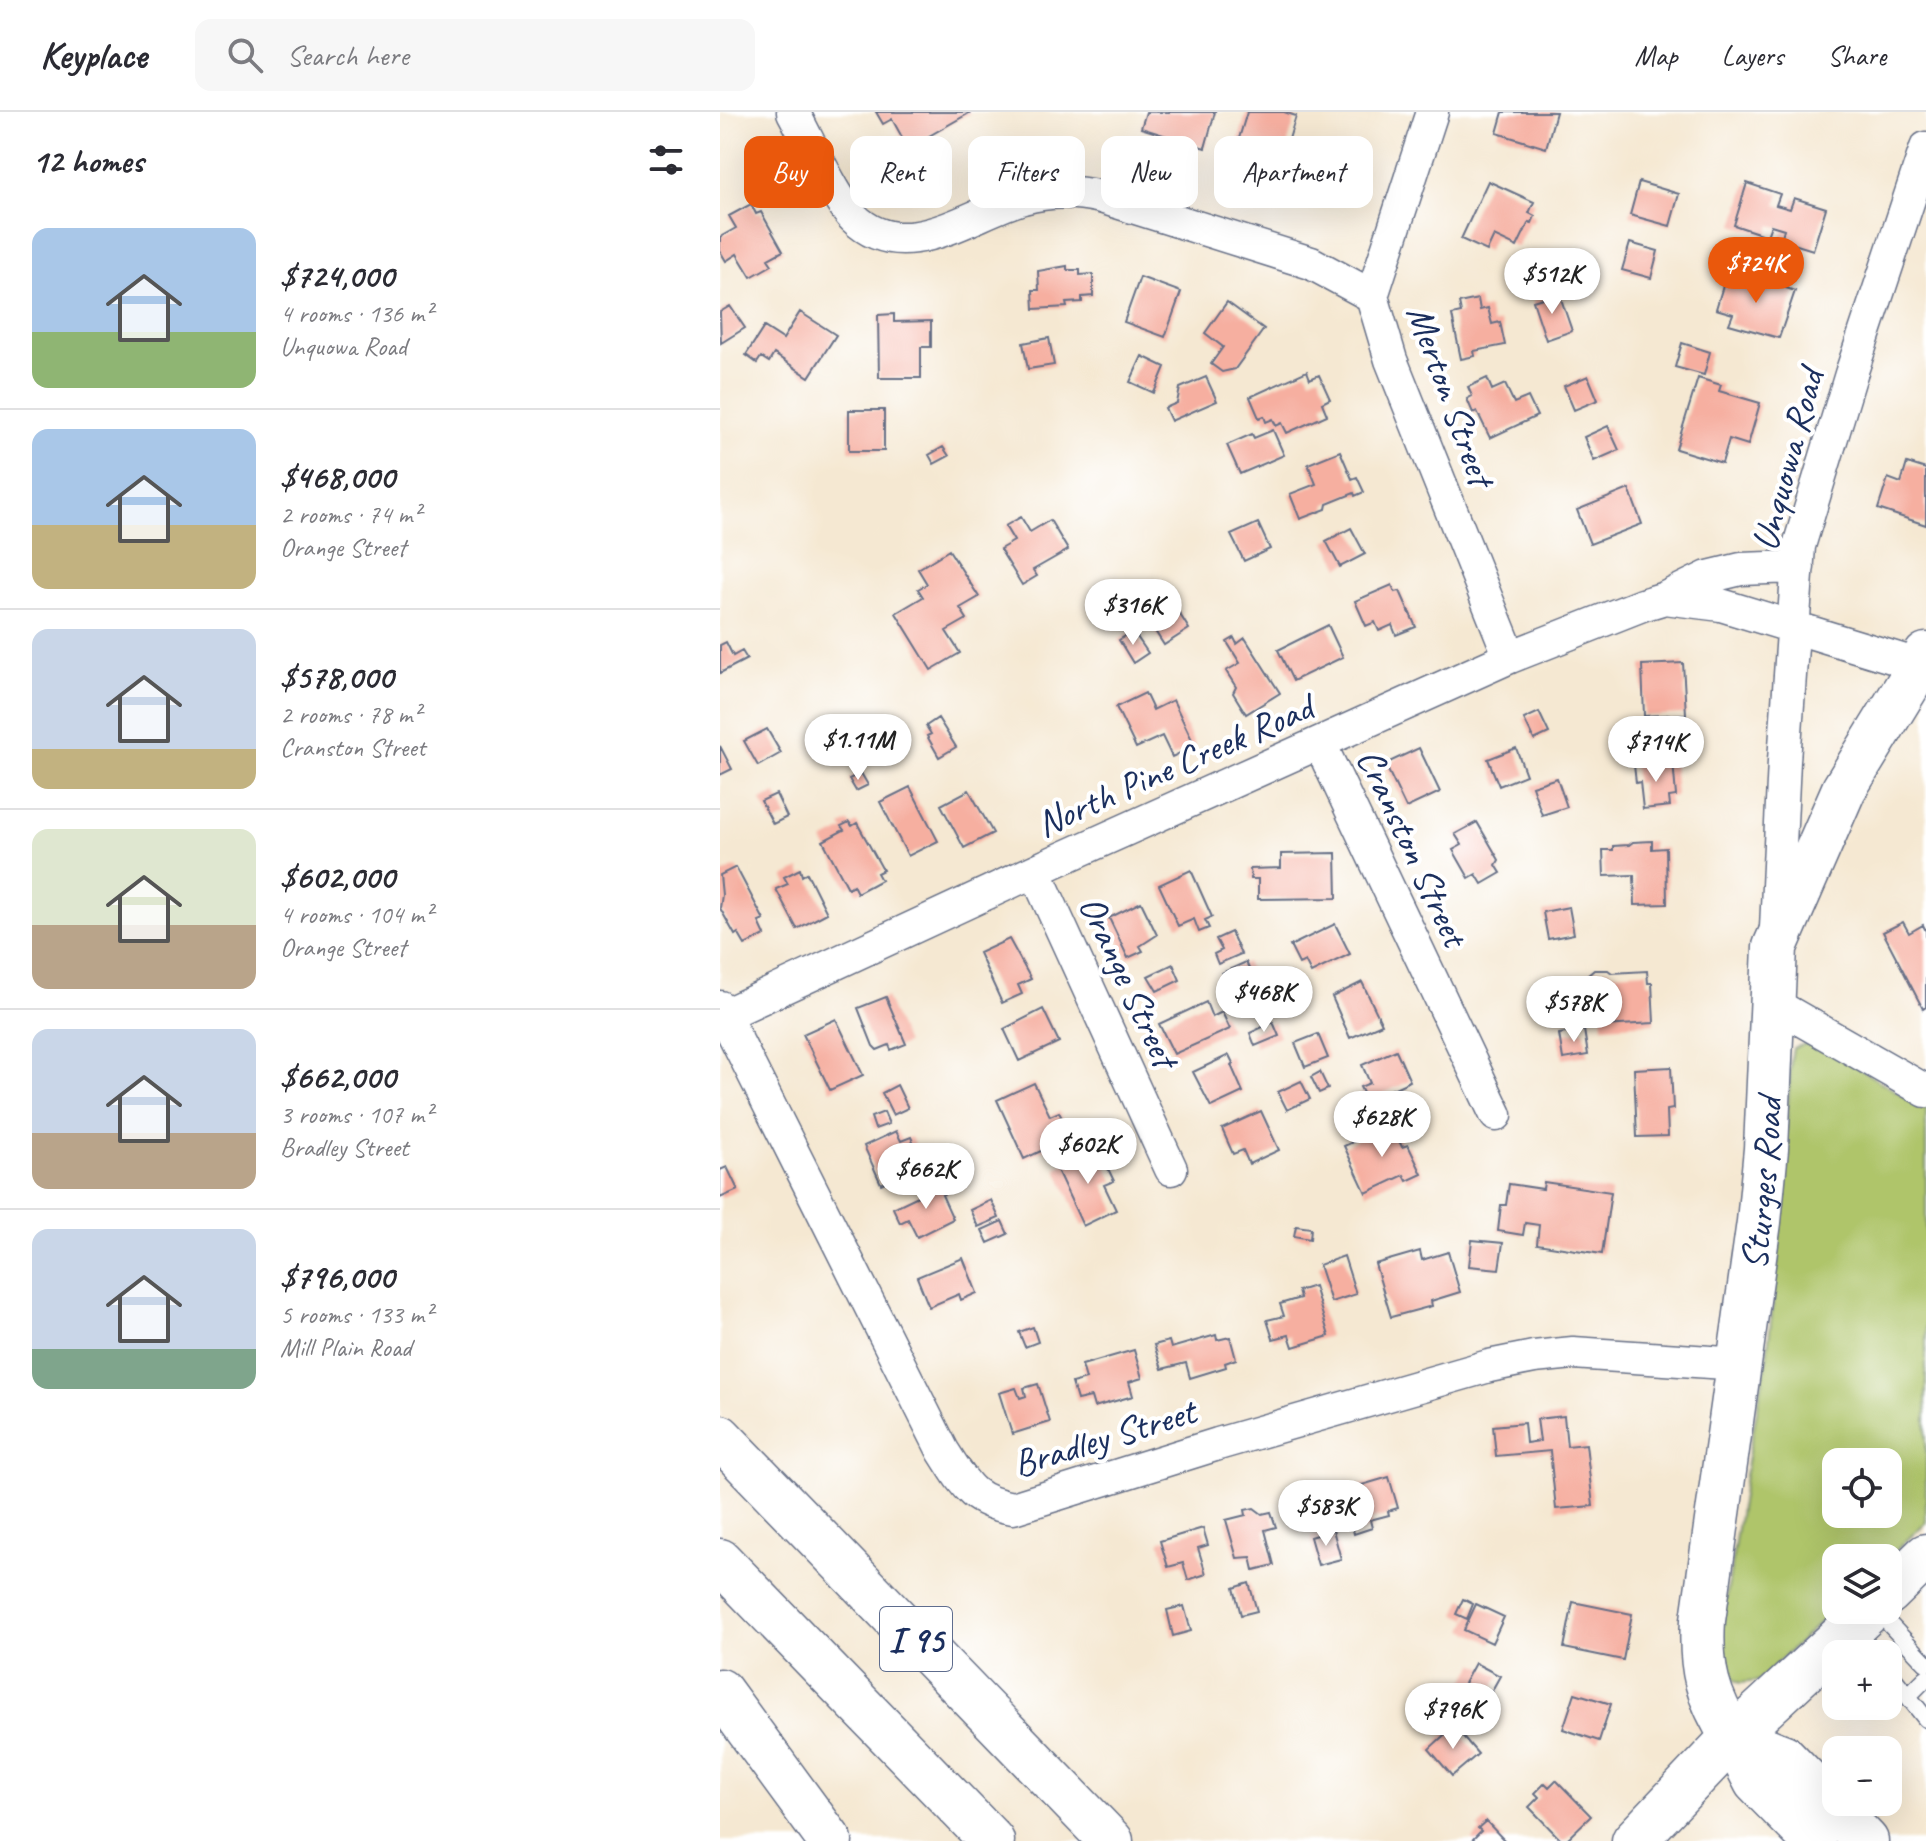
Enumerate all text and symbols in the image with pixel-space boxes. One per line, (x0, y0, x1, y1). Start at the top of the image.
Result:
search box (195, 19, 755, 91)
text: Keyplace (40, 32, 147, 79)
icon: search (223, 33, 267, 77)
text: Search here (287, 36, 409, 74)
text: Map (1635, 38, 1678, 73)
text: Layers (1722, 38, 1783, 73)
text: Share (1827, 38, 1886, 73)
chip: Buy (744, 136, 834, 208)
chip: Rent (850, 136, 952, 208)
chip: Filters (968, 136, 1085, 208)
chip: New (1101, 136, 1198, 208)
chip: Apartment (1214, 136, 1373, 208)
icon: filters (644, 138, 688, 182)
text: 12 homes (32, 139, 143, 182)
pin: $724K (1700, 237, 1812, 305)
text: $724K (1726, 246, 1786, 279)
pin: $512K (1496, 248, 1608, 316)
text: $724,000 (280, 254, 394, 297)
text: $512K (1522, 257, 1582, 290)
icon: home (96, 260, 192, 356)
text: 4 rooms · 136 m² (280, 297, 432, 330)
street label: Merton Street (1396, 299, 1507, 497)
text: Unquowa Road (280, 330, 407, 363)
street label: Unquowa Road (1741, 359, 1836, 556)
text: $468,000 (280, 455, 395, 498)
icon: home (96, 461, 192, 557)
text: 2 rooms · 74 m² (280, 498, 421, 531)
text: Orange Street (280, 531, 406, 564)
pin: $316K (1077, 579, 1189, 647)
text: $316K (1103, 588, 1163, 621)
text: $578,000 (280, 655, 393, 698)
icon: home (96, 661, 192, 757)
street label: North Pine Creek Road (1029, 681, 1325, 847)
text: 2 rooms · 78 m² (280, 698, 421, 731)
pin: $1.11M (793, 714, 923, 782)
pin: $714K (1600, 716, 1712, 784)
text: $1.11M (823, 723, 893, 756)
text: $714K (1626, 725, 1686, 758)
text: Cranston Street (280, 731, 425, 764)
street label: Cranston Street (1346, 741, 1480, 956)
text: $602,000 (280, 855, 395, 898)
icon: home (96, 861, 192, 957)
street label: Orange Street (1068, 888, 1191, 1079)
text: 4 rooms · 104 m² (280, 898, 432, 931)
text: Orange Street (280, 931, 406, 964)
pin: $468K (1208, 966, 1320, 1034)
text: $468K (1234, 975, 1294, 1008)
pin: $578K (1518, 976, 1630, 1044)
text: $578K (1544, 985, 1604, 1018)
text: $662,000 (280, 1055, 395, 1098)
icon: home (96, 1061, 192, 1157)
street label: Sturges Road (1730, 1090, 1793, 1272)
pin: $628K (1326, 1091, 1438, 1159)
text: 3 rooms · 107 m² (280, 1098, 432, 1131)
text: $628K (1352, 1100, 1412, 1133)
pin: $602K (1032, 1118, 1144, 1186)
text: $602K (1058, 1127, 1118, 1160)
text: Bradley Street (280, 1131, 408, 1164)
pin: $662K (870, 1143, 982, 1211)
text: $662K (895, 1152, 957, 1185)
text: $796,000 (280, 1255, 394, 1298)
icon: home (96, 1261, 192, 1357)
text: 5 rooms · 133 m² (280, 1298, 432, 1331)
text: Mill Plain Road (280, 1331, 411, 1364)
street label: Bradley Street (1008, 1387, 1204, 1487)
map controls (1822, 1448, 1902, 1816)
button: locate (1822, 1448, 1902, 1528)
pin: $583K (1270, 1480, 1382, 1548)
text: $583K (1296, 1489, 1356, 1522)
button: layers (1822, 1544, 1902, 1624)
road number: I 95 (880, 1607, 952, 1671)
button: + (1822, 1640, 1902, 1720)
pin: $796K (1397, 1683, 1509, 1751)
text: $796K (1423, 1692, 1483, 1725)
button: − (1822, 1736, 1902, 1816)

